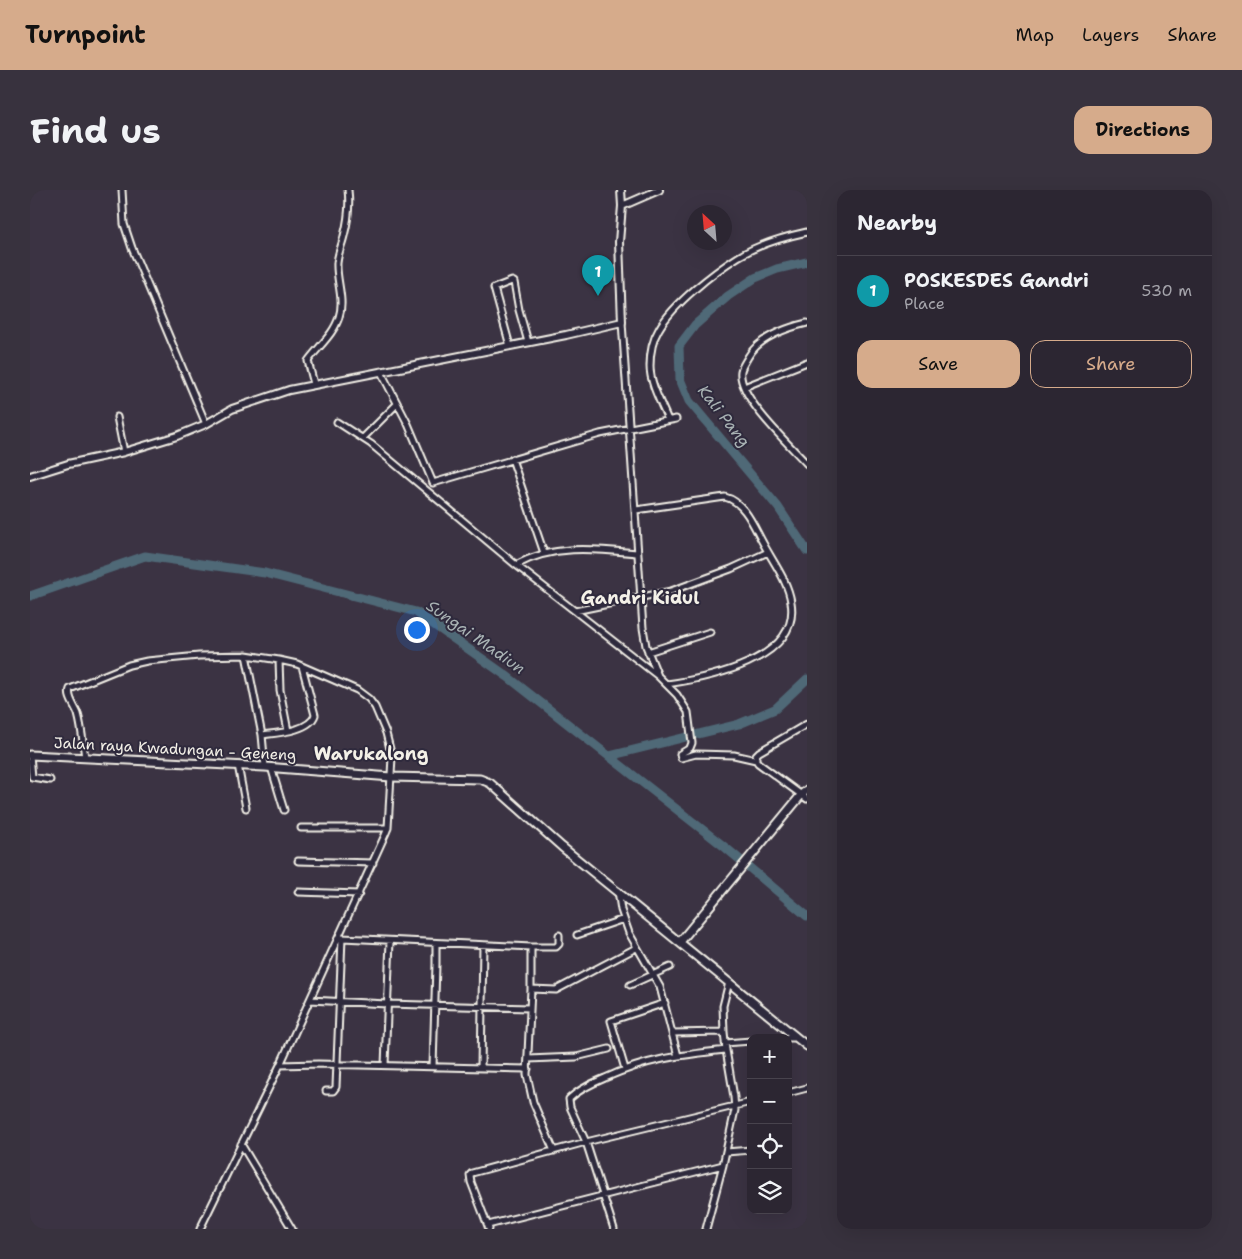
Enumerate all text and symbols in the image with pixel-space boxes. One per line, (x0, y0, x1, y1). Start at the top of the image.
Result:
text: Turnpoint (25, 19, 146, 51)
text: Map (1016, 23, 1054, 47)
text: Layers (1082, 23, 1139, 47)
text: Share (1167, 23, 1217, 47)
button: Directions (1074, 106, 1212, 154)
text: Find us (30, 107, 161, 154)
north arrow (687, 205, 732, 250)
text: Nearby (857, 209, 937, 237)
pin: 1 (582, 255, 614, 296)
text: POSKESDES Gandri (904, 268, 1089, 293)
text: 1 (869, 280, 877, 301)
text: 530 m (1142, 280, 1192, 301)
text: Place (904, 293, 945, 314)
button: Save (857, 340, 1020, 388)
button: Share (1030, 340, 1192, 388)
water label: Kali Pang (693, 381, 755, 451)
district label: Gandri Kidul (580, 586, 700, 610)
water label: Sungai Madiun (422, 595, 530, 679)
your location (404, 617, 430, 643)
street label: Jalan raya Kwadungan - Geneng (53, 733, 297, 765)
district label: Warukalong (314, 742, 429, 766)
map controls (747, 1034, 792, 1214)
button: + (747, 1034, 792, 1079)
button: − (747, 1079, 792, 1124)
button: locate (747, 1124, 792, 1169)
button: layers (747, 1169, 792, 1214)

